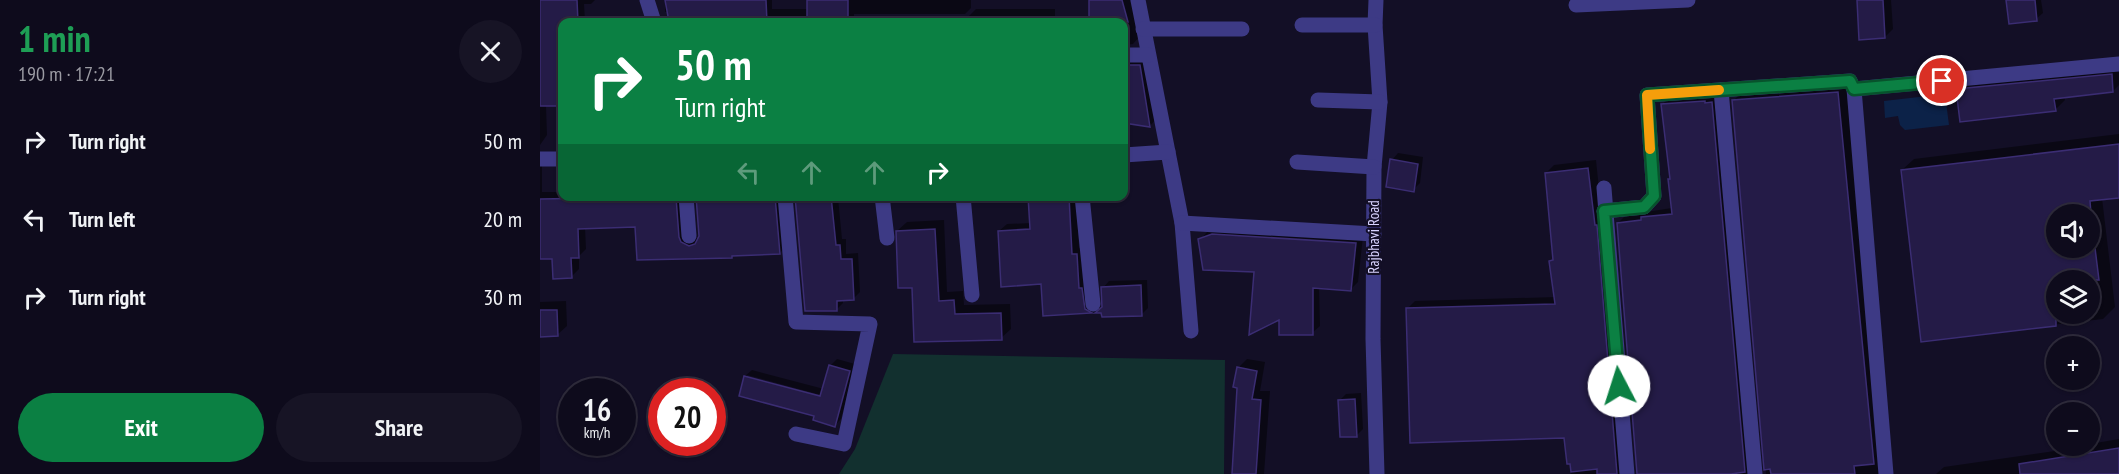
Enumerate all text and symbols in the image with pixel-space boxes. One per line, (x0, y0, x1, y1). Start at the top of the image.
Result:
text: 1 min (18, 15, 91, 62)
button: close (459, 20, 522, 83)
text: 50 m (675, 37, 752, 92)
icon: right (576, 42, 654, 120)
pin (1916, 55, 1967, 106)
text: 190 m · 17:21 (18, 61, 115, 87)
icon: arrive (1925, 64, 1958, 97)
text: Turn right (675, 90, 766, 124)
icon: right (18, 125, 51, 158)
text: Turn right (69, 127, 146, 155)
text: 50 m (483, 127, 522, 155)
icon: left (732, 156, 765, 189)
icon: ahead (795, 156, 828, 189)
icon: ahead (858, 156, 891, 189)
icon: right (921, 156, 954, 189)
street label: Rajbhavi Road (1364, 200, 1383, 274)
icon: left (18, 203, 51, 236)
map controls (2046, 204, 2100, 456)
button: sound (2046, 204, 2100, 258)
text: Turn left (69, 205, 135, 233)
text: 20 m (483, 205, 522, 233)
button: layers (2046, 270, 2100, 324)
icon: right (18, 281, 51, 314)
text: Turn right (69, 283, 146, 311)
text: 30 m (483, 283, 522, 311)
button: + (2046, 336, 2100, 390)
position arrow (1587, 354, 1651, 418)
speed limit sign: 20 (648, 378, 726, 456)
text: 16 (583, 390, 611, 429)
button: Exit (18, 393, 264, 462)
button: Share (276, 393, 522, 462)
button: − (2046, 402, 2100, 456)
text: km/h (584, 423, 610, 442)

